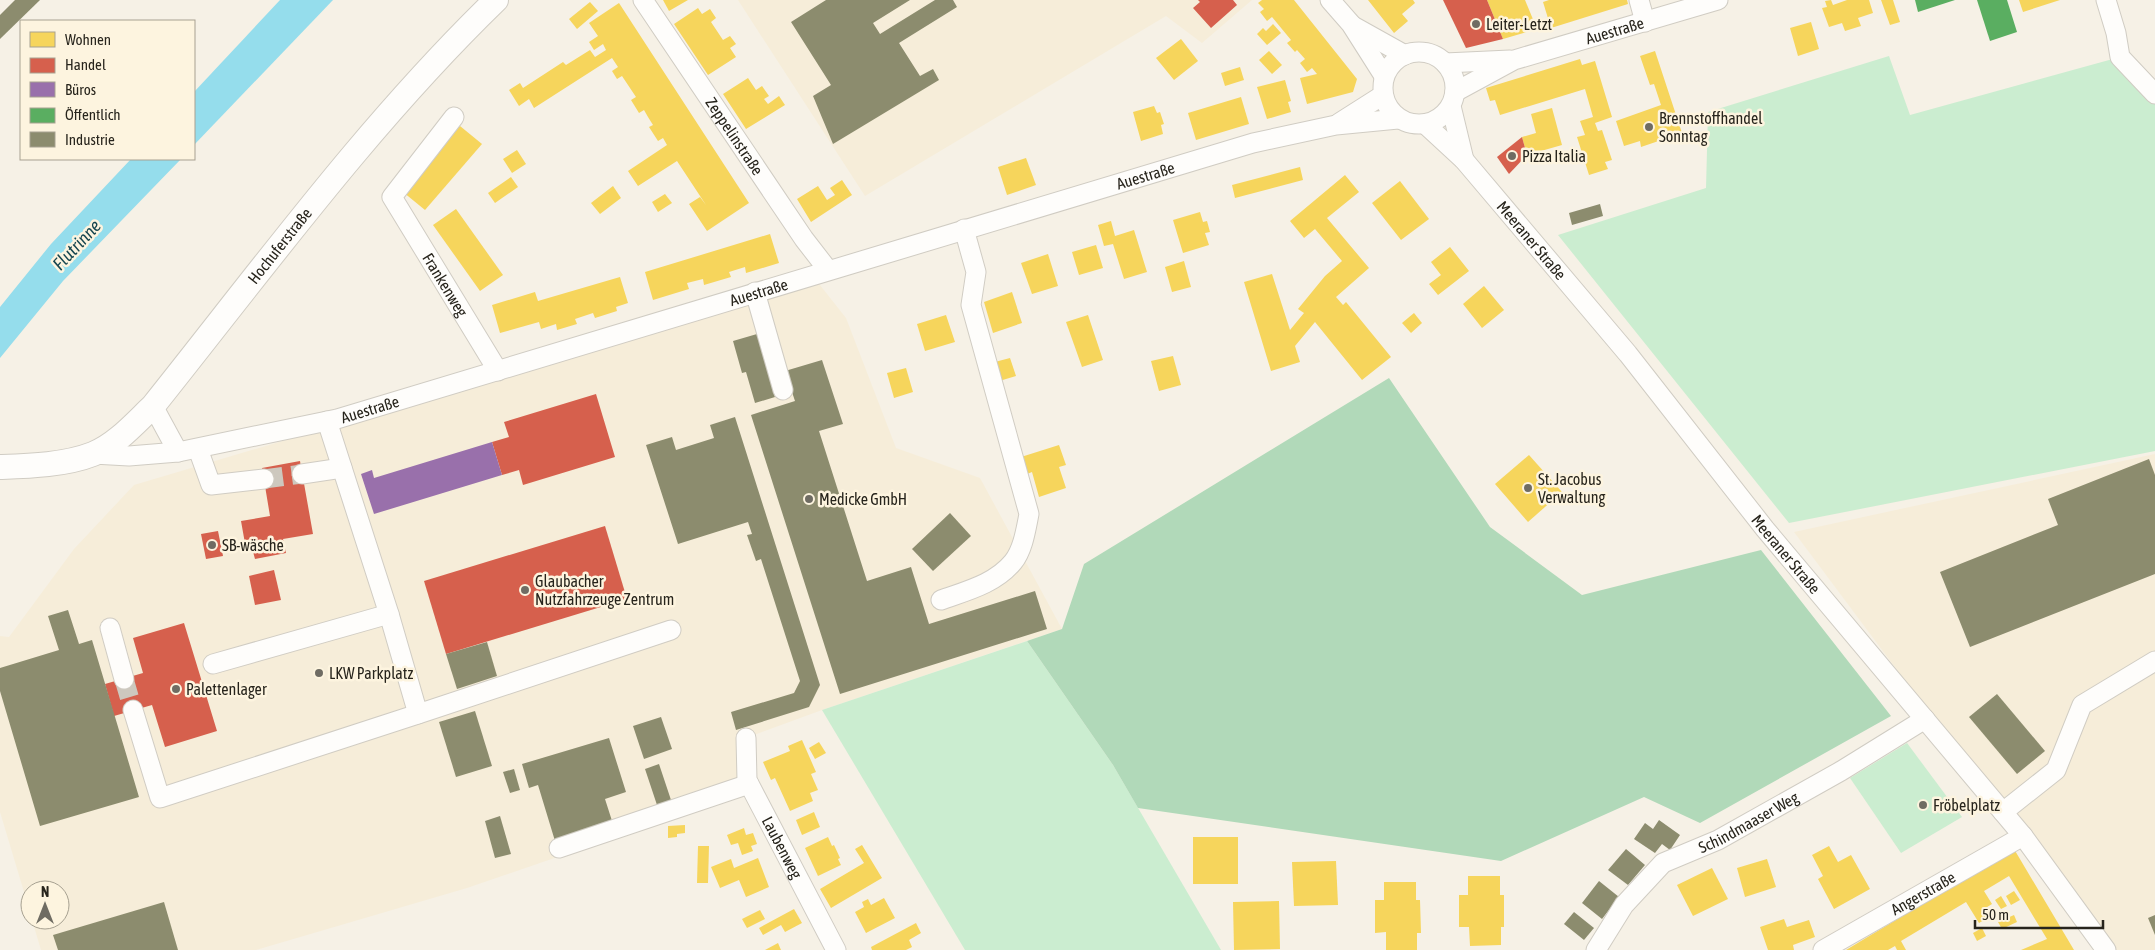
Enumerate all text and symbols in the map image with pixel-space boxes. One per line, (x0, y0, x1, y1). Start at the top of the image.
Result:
street label: Auestraße (1583, 13, 1646, 47)
place label: Leiter-Letzt (1486, 15, 1552, 33)
marker: Leiter-Letzt (1470, 18, 1482, 30)
legend (20, 20, 195, 160)
text: Wohnen (65, 31, 111, 48)
text: Handel (65, 56, 106, 73)
text: Büros (65, 81, 96, 98)
street label: Zeppelinstraße (702, 94, 767, 178)
text: Öffentlich (65, 106, 121, 123)
place label: Brennstoffhandel Sonntag (1659, 109, 1763, 146)
marker: Brennstoffhandel Sonntag (1643, 121, 1655, 133)
text: Industrie (65, 131, 115, 148)
place label: Pizza Italia (1522, 147, 1586, 165)
marker: Pizza Italia (1506, 150, 1518, 162)
street label: Auestraße (1114, 158, 1177, 193)
street label: Meeraner Straße (1494, 197, 1570, 283)
street label: Hochuferstraße (244, 204, 315, 287)
water label: Flutrinne (48, 215, 105, 274)
street label: Frankenweg (419, 250, 472, 320)
street label: Auestraße (727, 275, 790, 309)
street label: Auestraße (339, 392, 401, 426)
place label: St. Jacobus Verwaltung (1538, 470, 1606, 507)
marker: St. Jacobus Verwaltung (1522, 482, 1534, 494)
place label: Medicke GmbH (819, 490, 907, 508)
marker: Medicke GmbH (803, 493, 815, 505)
street label: Meeraner Straße (1748, 511, 1824, 597)
place label: SB-wäsche (222, 536, 284, 554)
marker: SB-wäsche (206, 539, 218, 551)
place label: Glaubacher Nutzfahrzeuge Zentrum (535, 572, 674, 609)
marker: Glaubacher Nutzfahrzeuge Zentrum (519, 584, 531, 596)
place label: LKW Parkplatz (329, 664, 413, 683)
marker: LKW Parkplatz (313, 667, 325, 679)
place label: Palettenlager (186, 680, 267, 699)
marker: Palettenlager (170, 683, 182, 695)
street label: Schindmaaser Weg (1696, 788, 1802, 856)
place label: Fröbelplatz (1933, 796, 2000, 815)
marker: Fröbelplatz (1917, 799, 1929, 811)
street label: Laubenweg (759, 813, 806, 882)
street label: Angerstraße (1888, 868, 1958, 918)
north arrow (20, 880, 70, 930)
text: N (41, 884, 49, 900)
scale bar (1975, 898, 2102, 930)
text: 50 m (1982, 906, 2009, 923)

